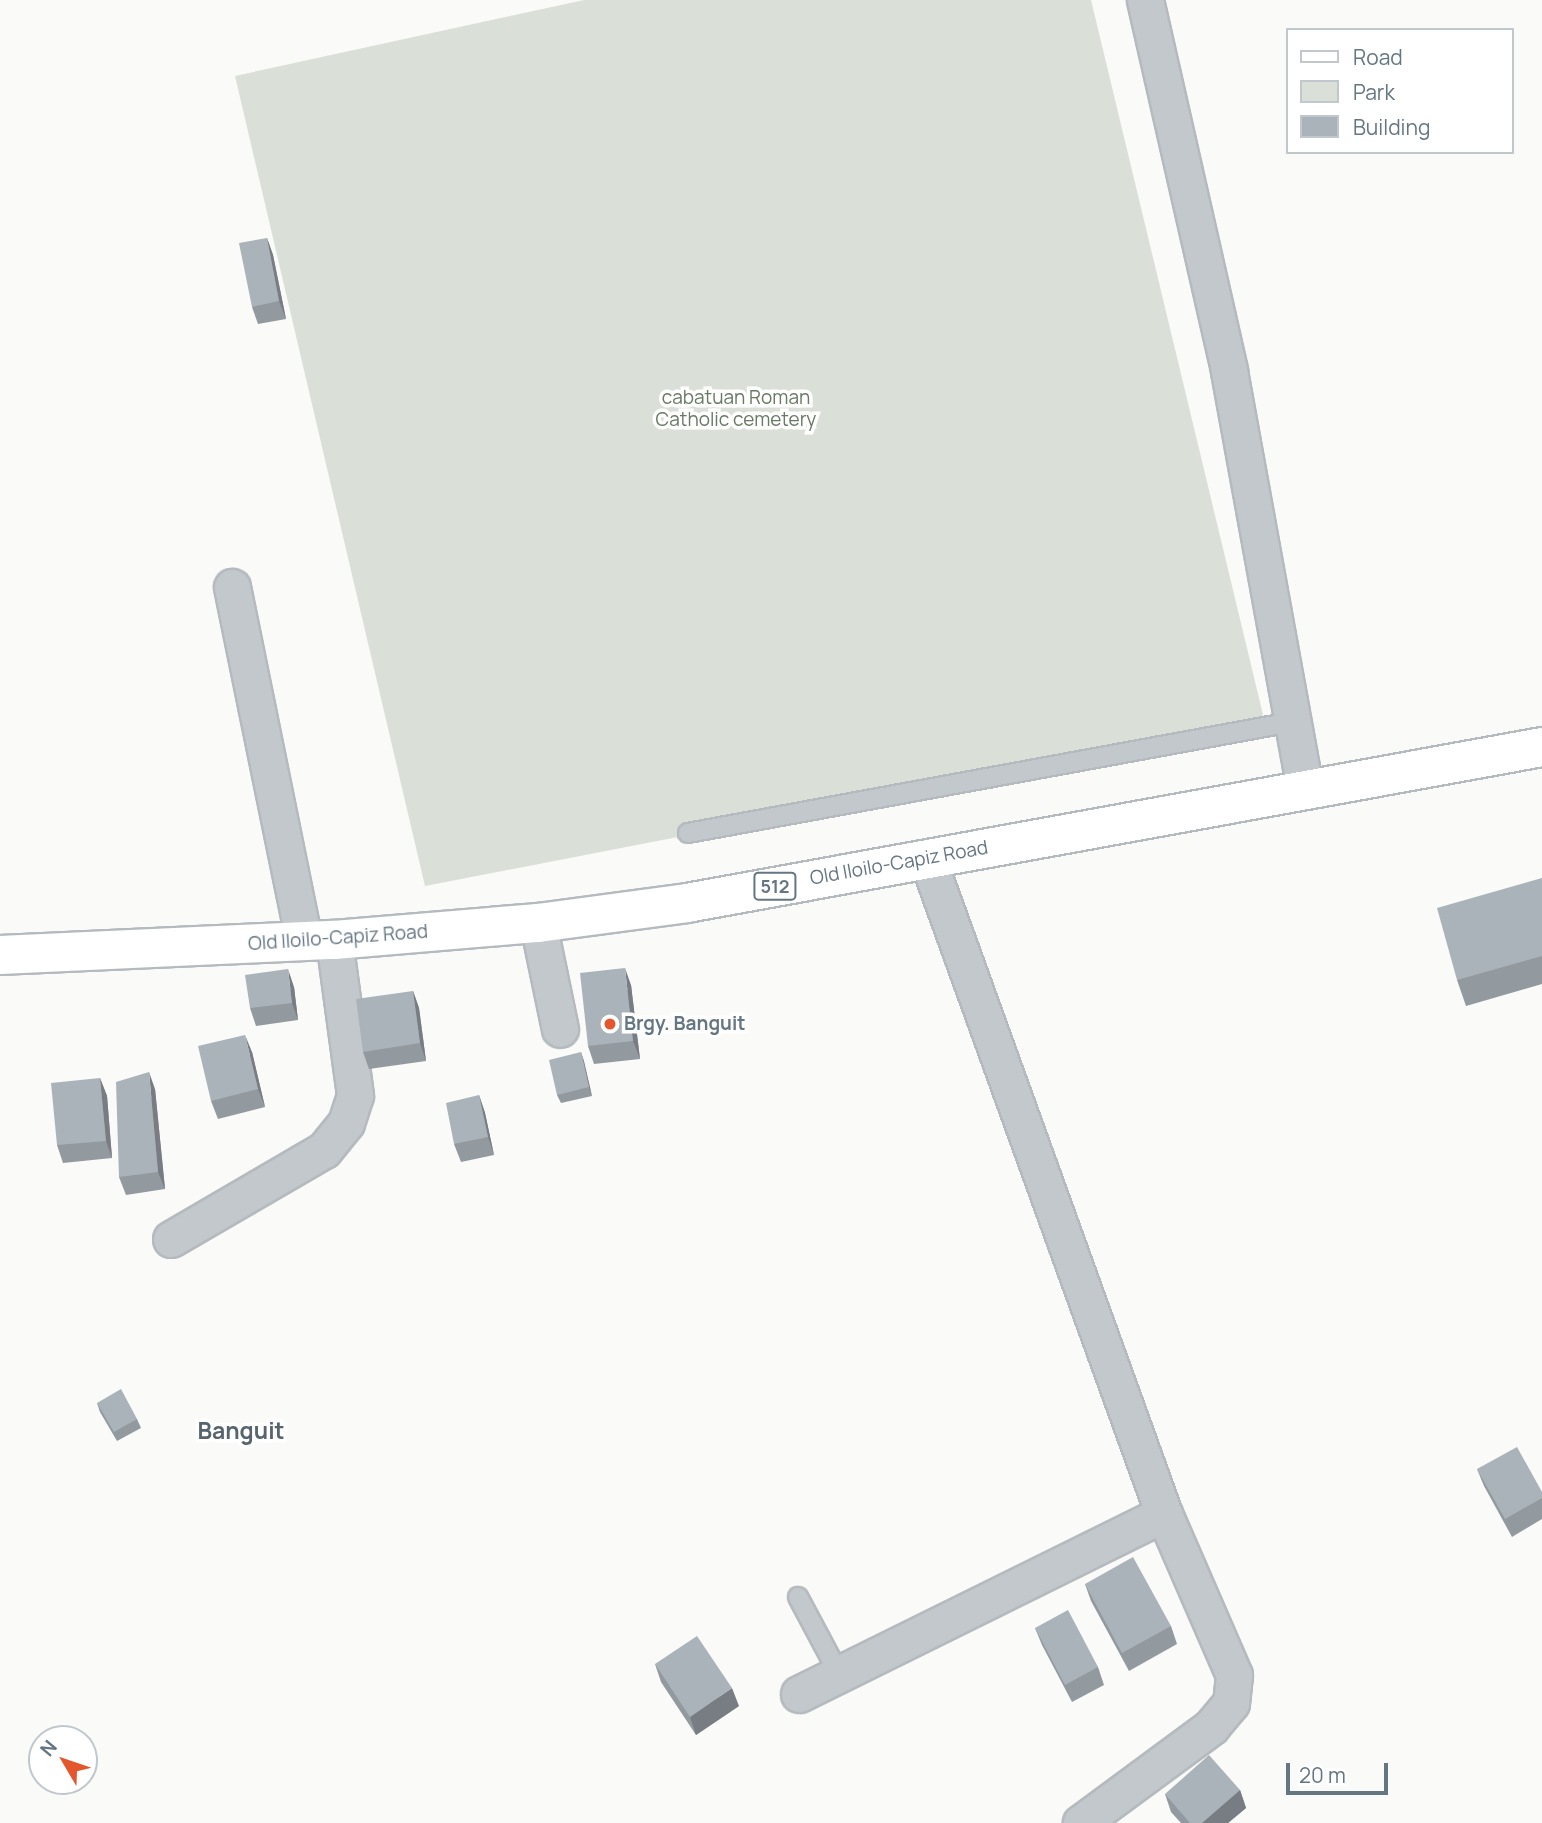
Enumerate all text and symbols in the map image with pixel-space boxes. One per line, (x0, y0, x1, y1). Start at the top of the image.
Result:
legend (1286, 28, 1514, 154)
text: Road (1353, 43, 1403, 71)
text: Park (1353, 78, 1395, 106)
text: Building (1353, 113, 1430, 141)
park label: cabatuan Roman Catholic cemetery (656, 387, 816, 431)
street label: Old Iloilo-Capiz Road (808, 836, 990, 890)
road number: 512 (752, 872, 798, 900)
street label: Old Iloilo-Capiz Road (247, 920, 429, 956)
place label: Brgy. Banguit (624, 1013, 746, 1035)
marker: Brgy. Banguit (602, 1016, 618, 1032)
district label: Banguit (197, 1416, 285, 1444)
north arrow (28, 1725, 98, 1795)
text: N (34, 1735, 63, 1762)
scale bar (1290, 1750, 1392, 1794)
text: 20 m (1299, 1761, 1346, 1789)

